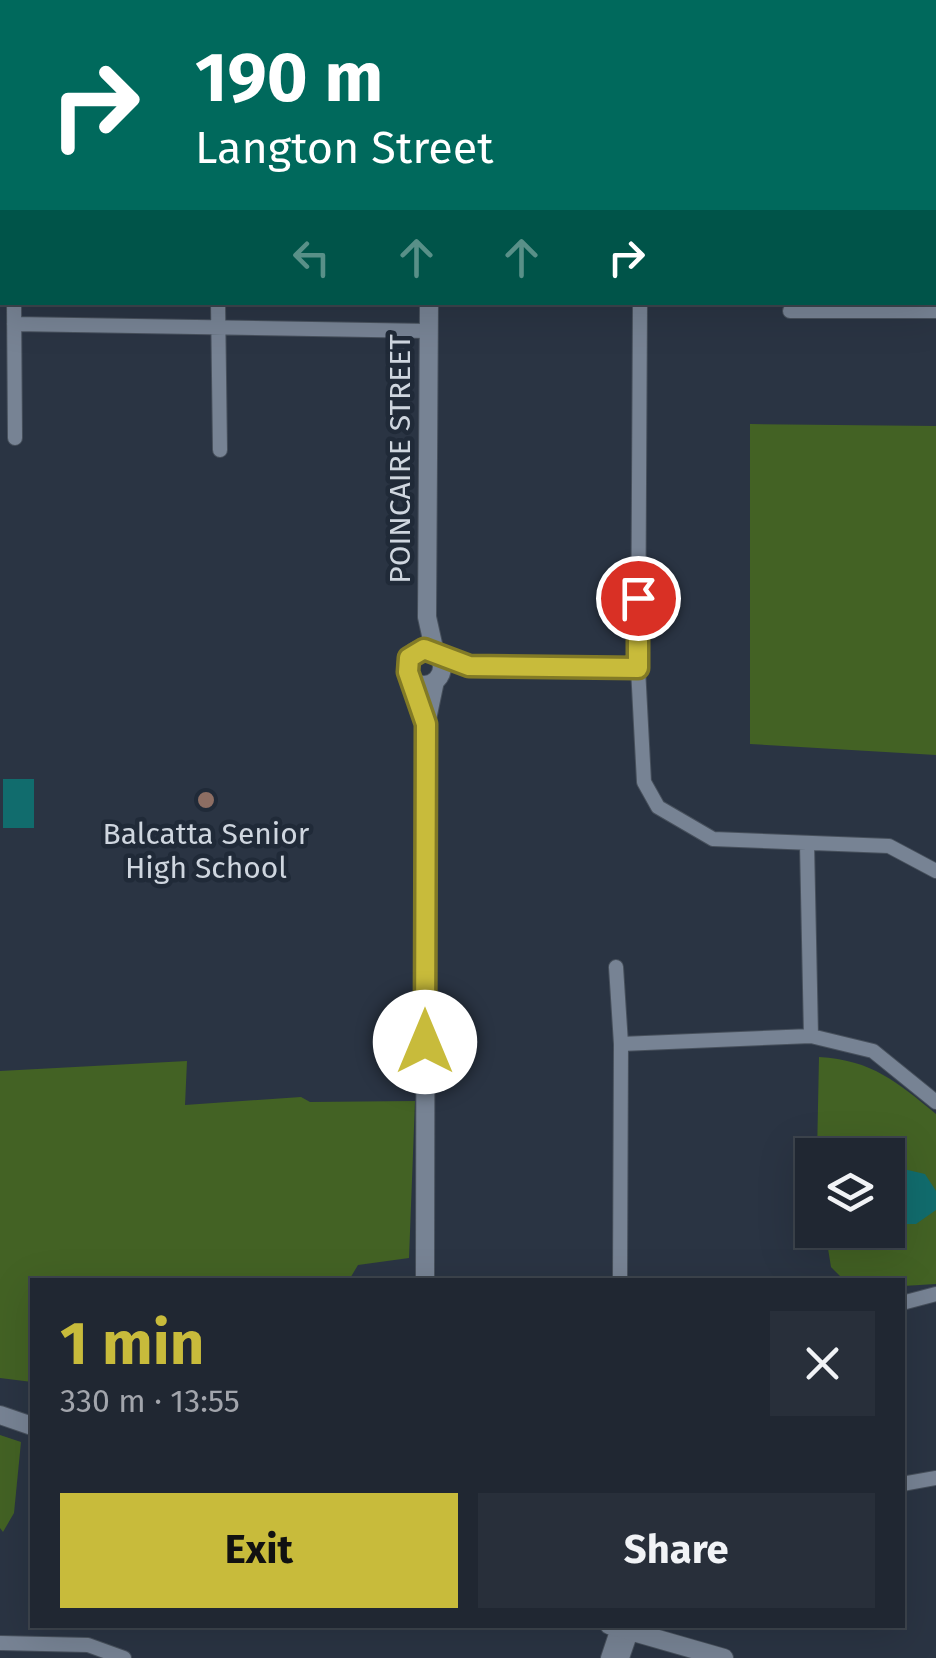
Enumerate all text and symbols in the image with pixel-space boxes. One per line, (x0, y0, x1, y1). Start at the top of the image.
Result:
text: 190 m (195, 36, 383, 120)
icon: right (30, 40, 160, 170)
text: Langton Street (195, 121, 493, 175)
icon: left (284, 230, 339, 285)
icon: ahead (389, 230, 444, 285)
icon: ahead (494, 230, 549, 285)
icon: right (599, 230, 654, 285)
street label: POINCAIRE STREET (382, 334, 418, 584)
pin (596, 556, 681, 641)
icon: arrive (611, 571, 666, 626)
marker: Balcatta Senior High School (195, 789, 217, 811)
place label: Balcatta Senior High School (103, 816, 310, 886)
position arrow (373, 990, 477, 1094)
map controls (795, 1138, 905, 1248)
button: layers (795, 1138, 905, 1248)
text: 1 min (60, 1308, 204, 1380)
button: close (770, 1311, 875, 1416)
text: 330 m · 13:55 (60, 1382, 240, 1420)
button: Exit (60, 1493, 458, 1608)
button: Share (478, 1493, 875, 1608)

